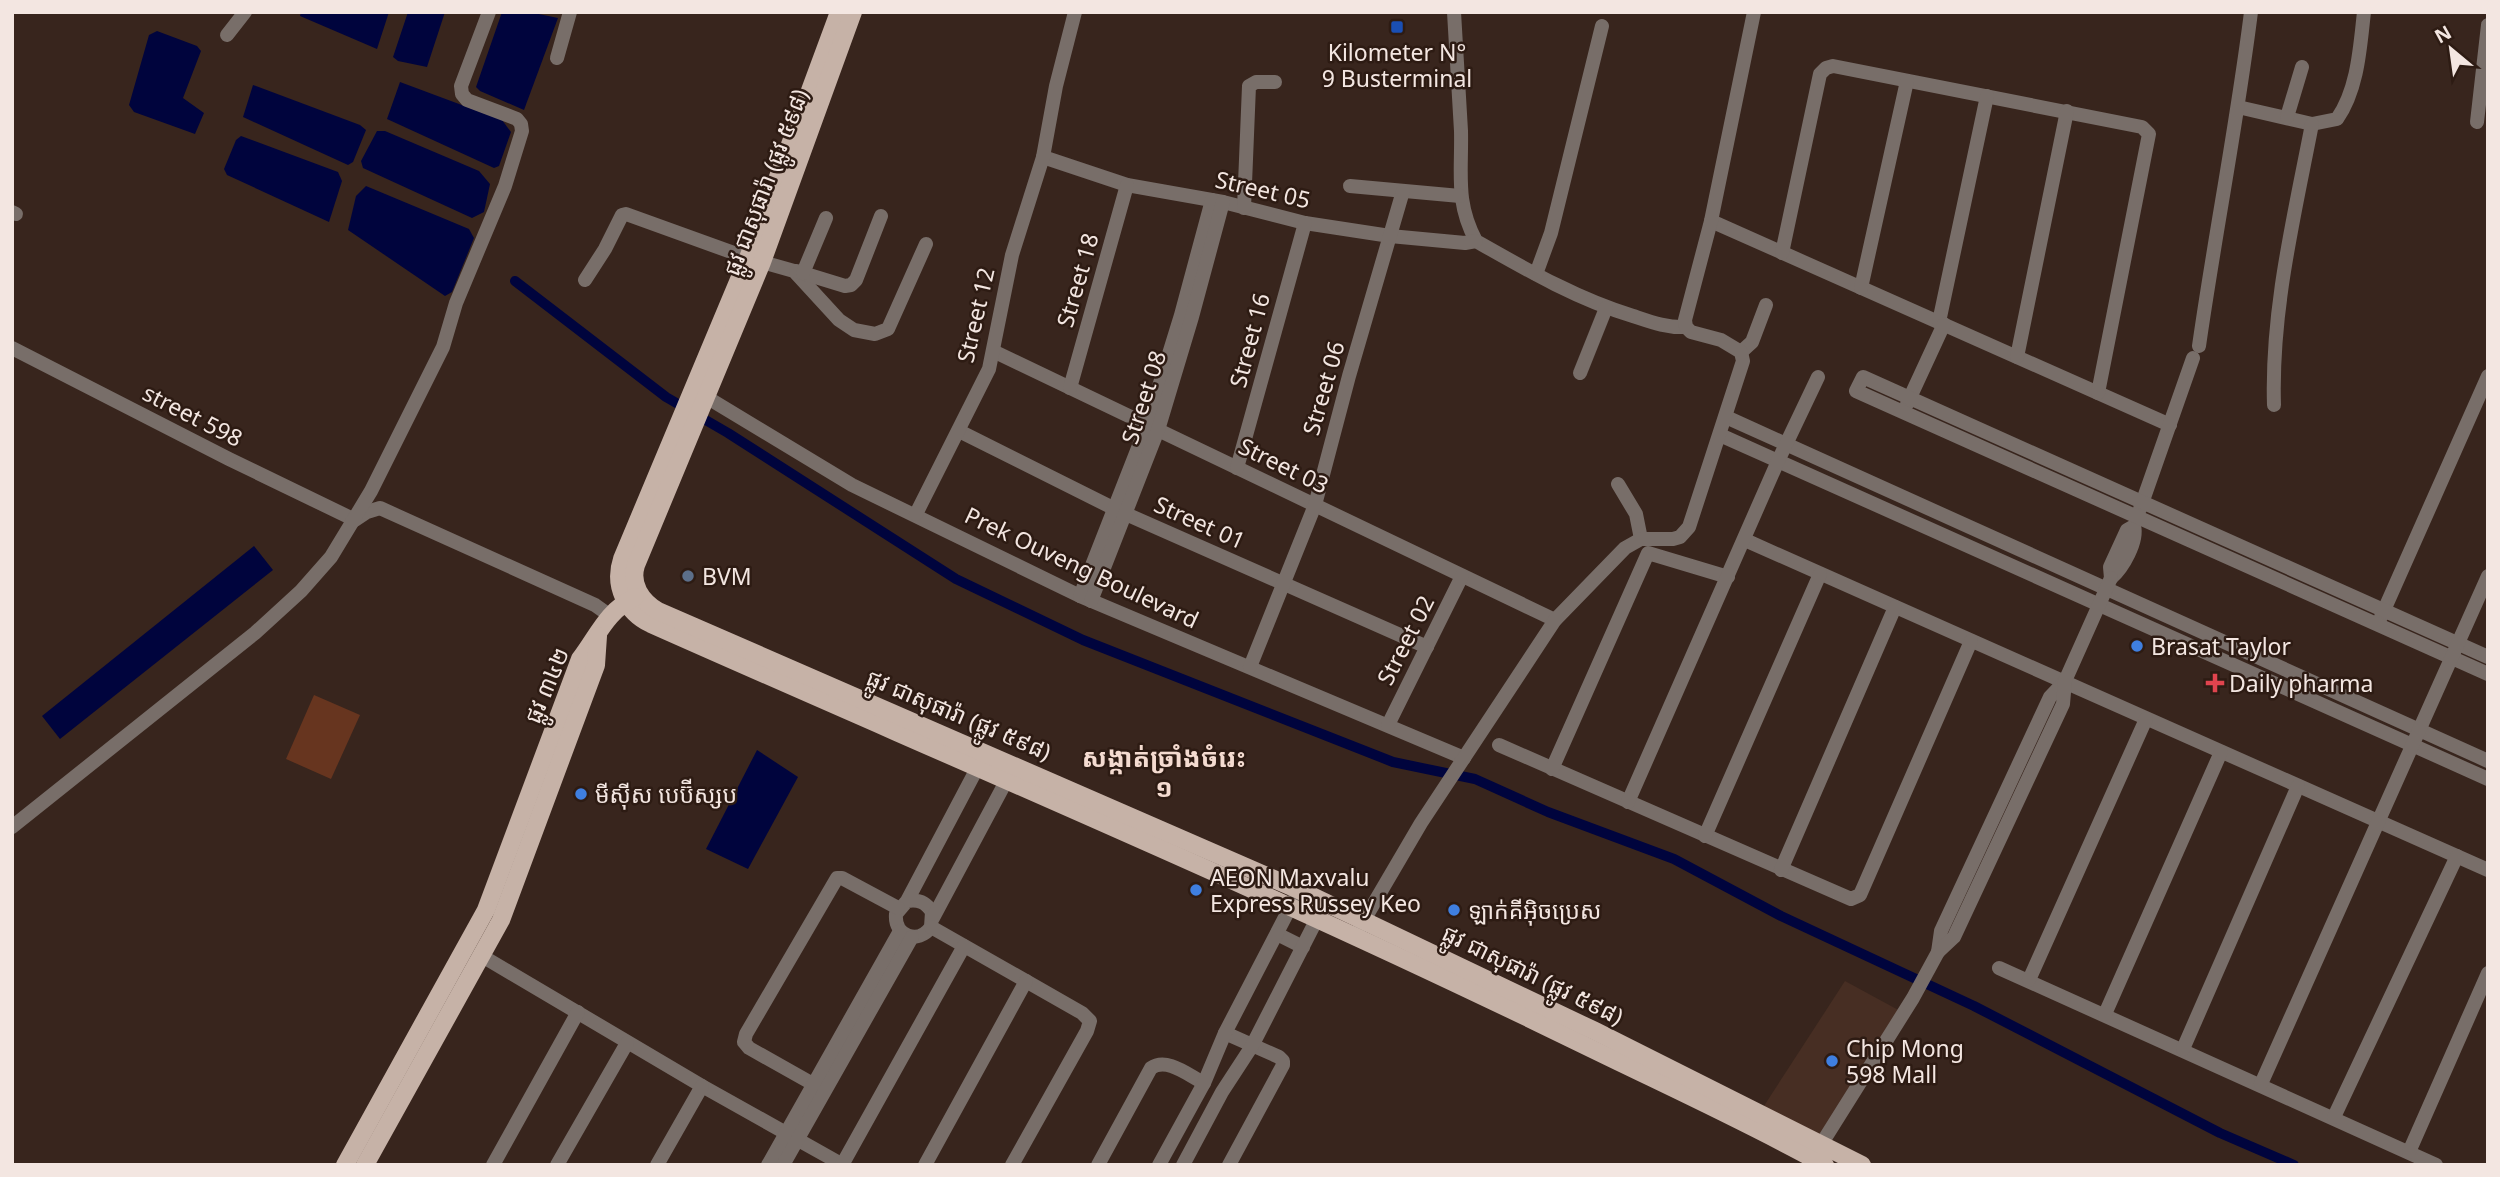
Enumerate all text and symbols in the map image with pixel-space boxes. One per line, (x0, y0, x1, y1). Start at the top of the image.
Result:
north arrow (2416, 14, 2486, 84)
marker: Kilometer N° 9 Busterminal (1389, 19, 1405, 35)
text: N (2430, 19, 2456, 49)
place label: Kilometer N° 9 Busterminal (1322, 36, 1472, 94)
street label: ផ្លូវ ជាសុផារ៉ា (ផ្លូវ ៥៩៨) (715, 84, 822, 282)
street label: Street 05 (1212, 163, 1314, 215)
street label: Street 18 (1048, 229, 1106, 331)
street label: Street 12 (949, 264, 1001, 366)
street label: Street 16 (1221, 289, 1277, 391)
street label: Street 06 (1294, 337, 1352, 439)
street label: Street 08 (1113, 346, 1173, 448)
street label: street 598 (138, 376, 248, 454)
street label: Street 03 (1234, 429, 1334, 501)
street label: Street 01 (1149, 488, 1251, 556)
street label: Prek Ouveng Boulevard (960, 499, 1204, 635)
place label: BVM (702, 560, 752, 592)
marker: BVM (680, 568, 696, 584)
street label: Street 02 (1369, 590, 1441, 690)
place label: Brasat Taylor (2151, 630, 2292, 662)
marker: Brasat Taylor (2129, 638, 2145, 654)
street label: ផ្លូវ ៣៤២ (516, 642, 583, 731)
street label: ផ្លូវ ជាសុផារ៉ា (ផ្លូវ ៥៩៨) (859, 661, 1056, 774)
place label: Daily pharma (2229, 667, 2373, 699)
marker: Daily pharma (2207, 675, 2223, 691)
district label: សង្កាត់ច្រាំងចំរេះ ១ (1082, 739, 1246, 805)
place label: មីសុីស បេប៊ីស្សប (595, 778, 737, 810)
marker: មីសុីស បេប៊ីស្សប (573, 786, 589, 802)
place label: AEON Maxvalu Express Russey Keo (1210, 861, 1421, 919)
marker: AEON Maxvalu Express Russey Keo (1188, 882, 1204, 898)
place label: ឡាក់គីអ៊ិចប្រេស (1468, 894, 1601, 926)
marker: ឡាក់គីអ៊ិចប្រេស (1446, 902, 1462, 918)
street label: ផ្លូវ ជាសុផារ៉ា (ផ្លូវ ៥៩៨) (1434, 916, 1629, 1038)
place label: Chip Mong 598 Mall (1846, 1032, 1964, 1090)
marker: Chip Mong 598 Mall (1824, 1053, 1840, 1069)

